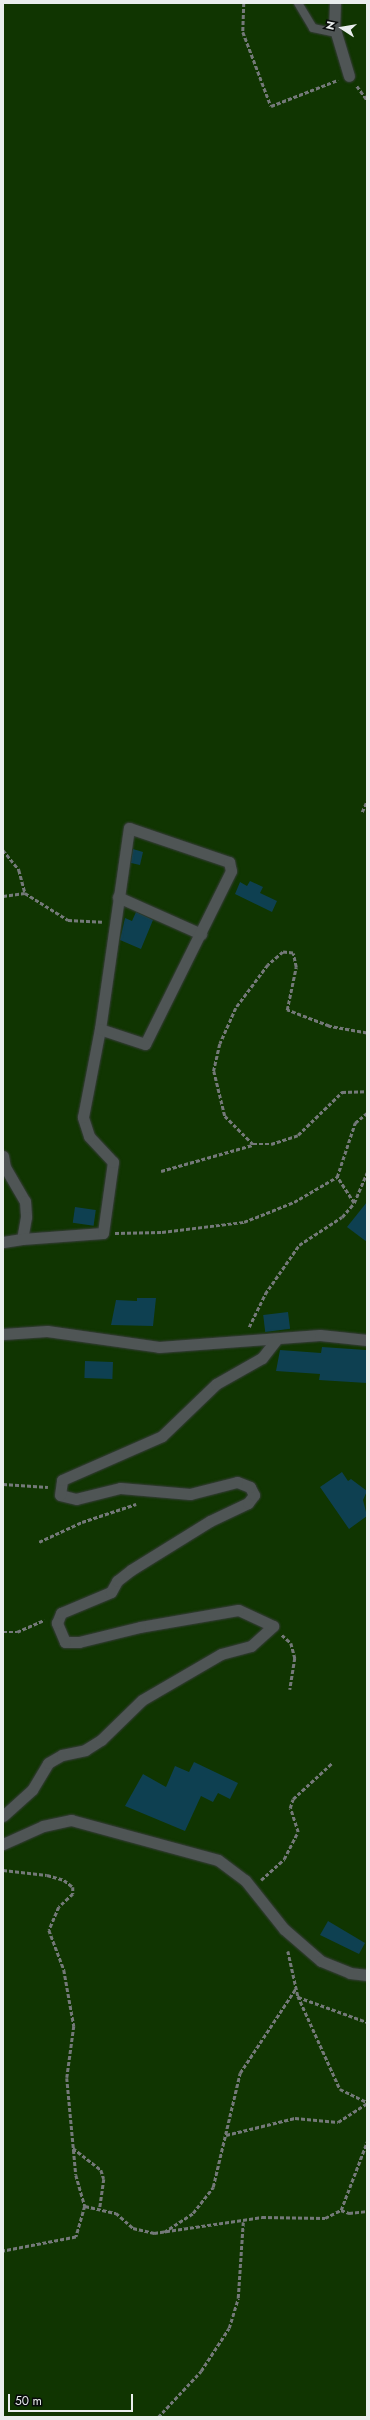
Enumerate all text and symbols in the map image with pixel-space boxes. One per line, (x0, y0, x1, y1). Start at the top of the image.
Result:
north arrow (322, 8, 362, 48)
text: N (322, 20, 339, 31)
scale bar (10, 2386, 135, 2412)
text: 50 m (15, 2392, 42, 2410)

